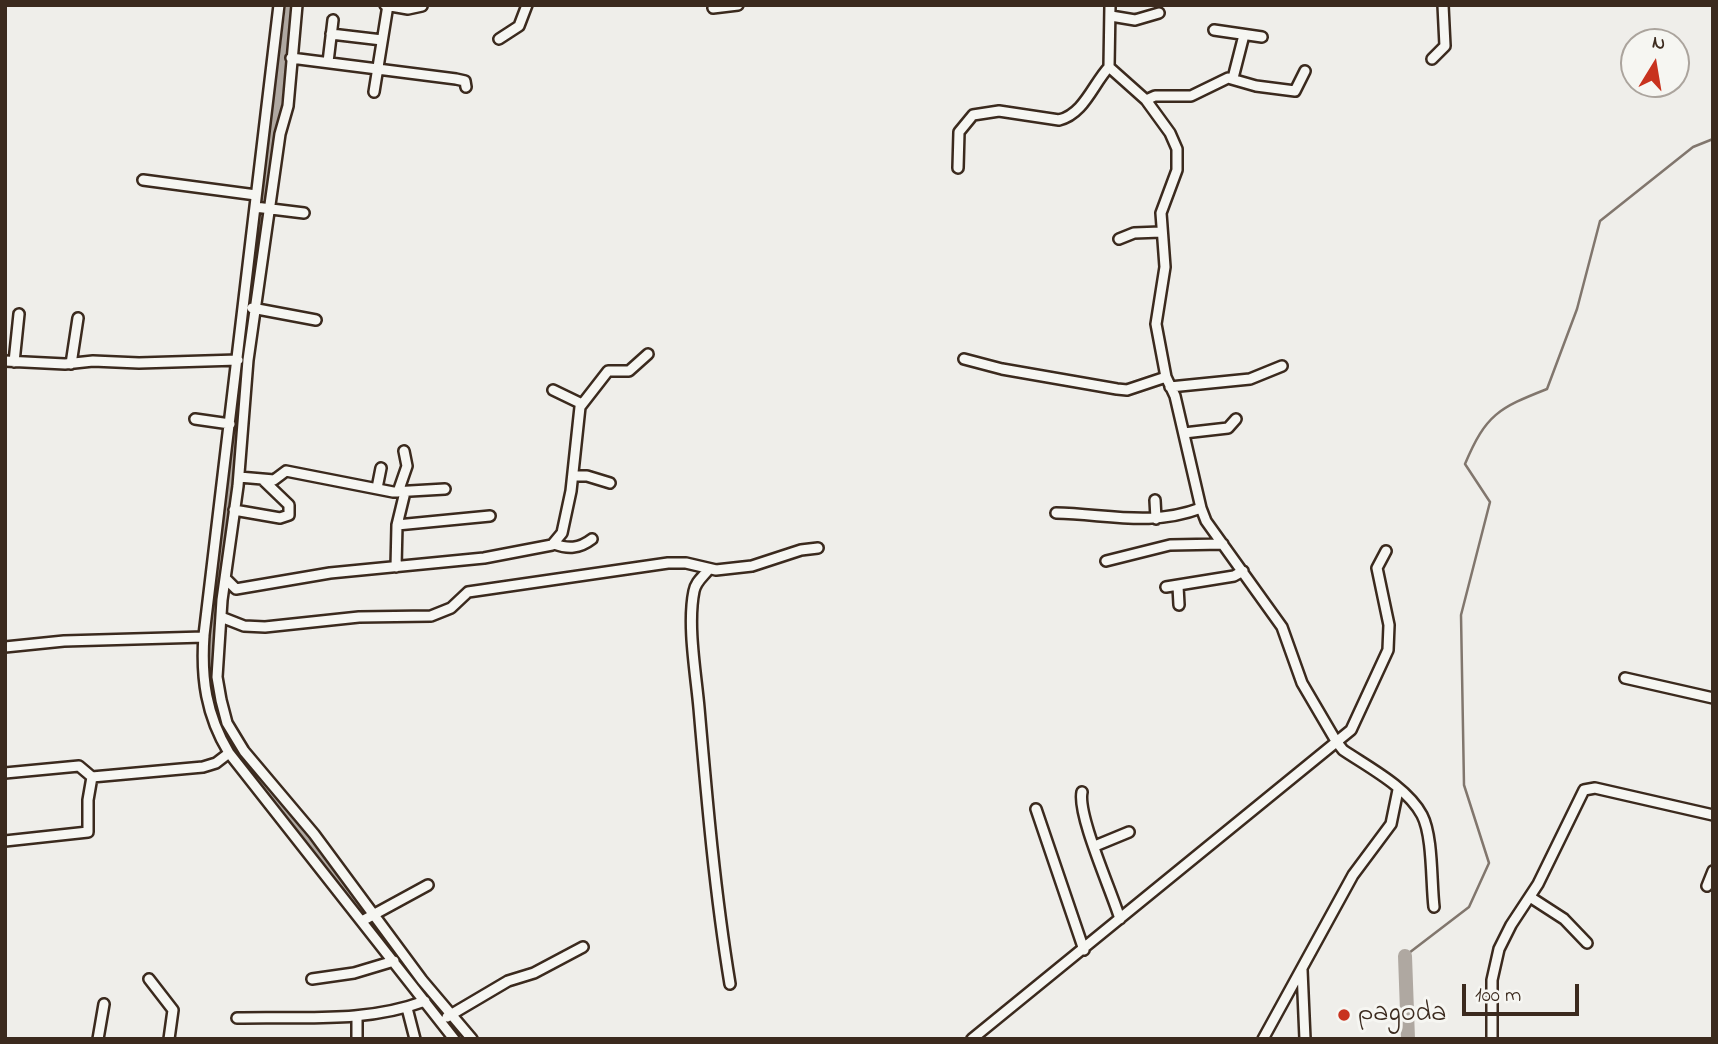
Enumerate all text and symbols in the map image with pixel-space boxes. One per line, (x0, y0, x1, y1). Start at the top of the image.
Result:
north arrow (1620, 28, 1690, 98)
text: N (1650, 29, 1668, 58)
scale bar (1466, 970, 1583, 1014)
text: 100 m (1475, 981, 1521, 1011)
place label: pagoda (1358, 998, 1446, 1032)
marker: pagoda (1336, 1007, 1352, 1023)

